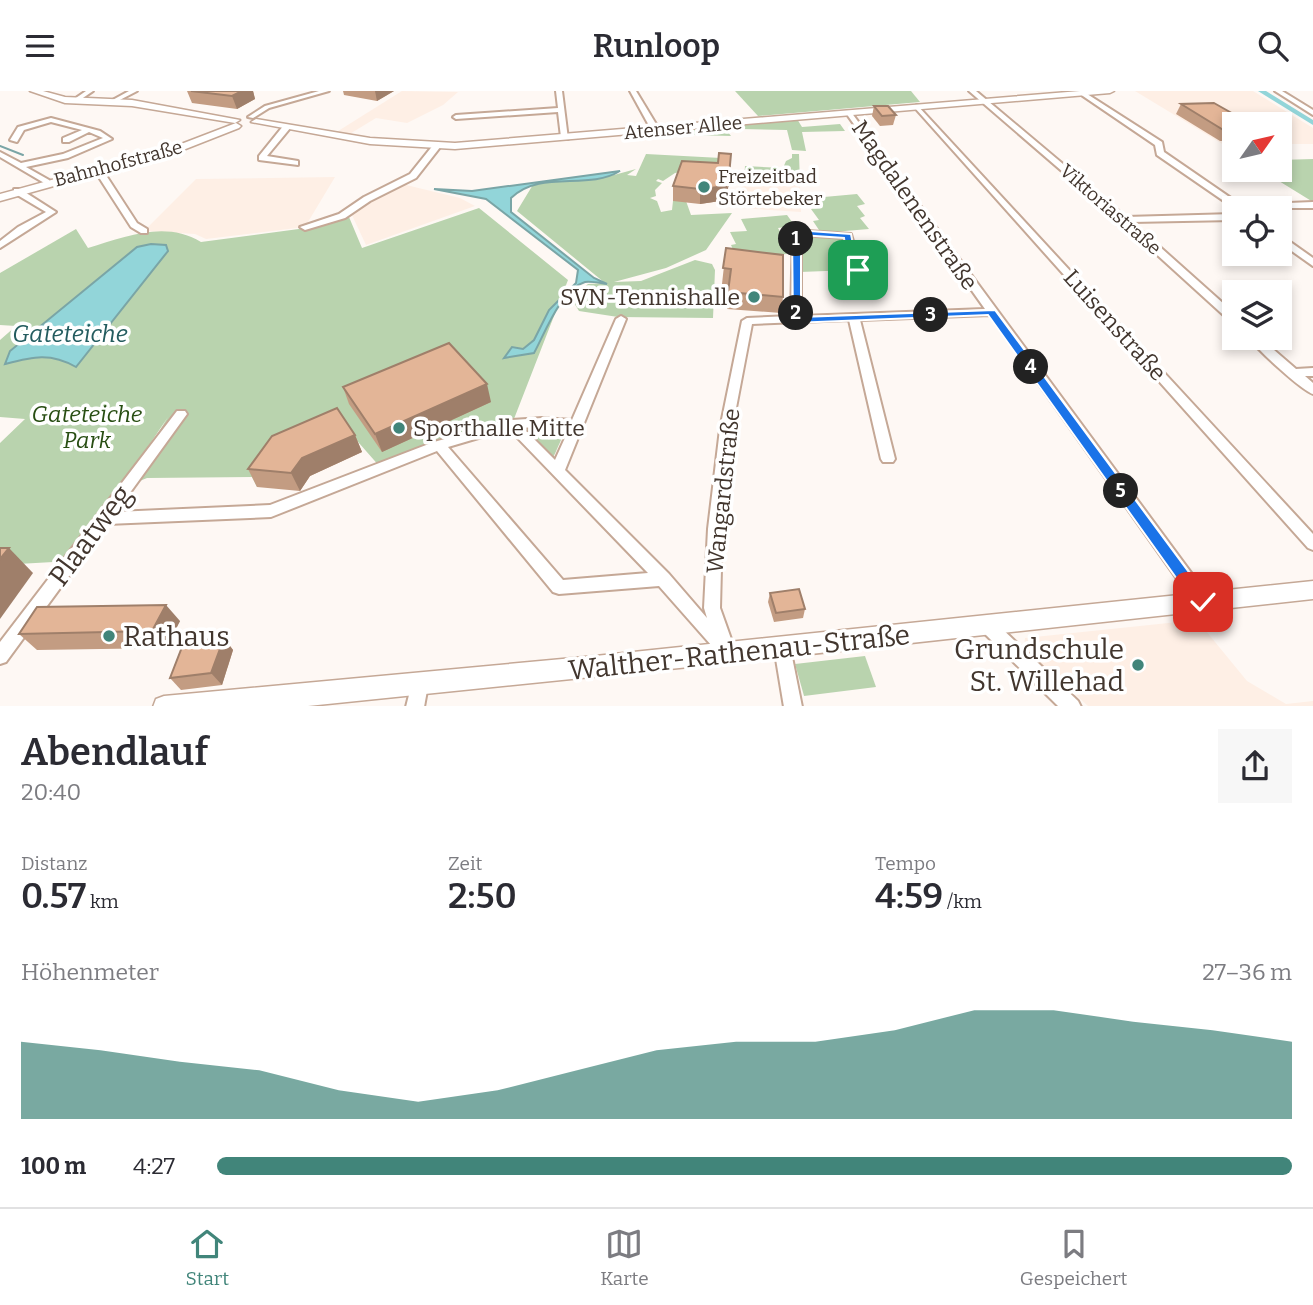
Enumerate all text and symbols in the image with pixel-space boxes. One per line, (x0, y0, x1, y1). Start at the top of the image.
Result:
icon: menu (21, 27, 59, 65)
text: Runloop (593, 27, 720, 65)
icon: search (1254, 27, 1292, 65)
street label: Atenser Allee (623, 111, 743, 144)
north arrow (1222, 112, 1292, 182)
map controls (1222, 112, 1292, 350)
street label: Magdalenenstraße (846, 115, 984, 295)
street label: Bahnhofstraße (51, 135, 185, 192)
street label: Viktoriastraße (1055, 159, 1166, 260)
place label: Freizeitbad Störtebeker (718, 165, 823, 210)
marker: Freizeitbad Störtebeker (696, 179, 712, 195)
button: locate (1222, 196, 1292, 266)
pin: 1 (778, 221, 814, 257)
text: 1 (791, 227, 800, 250)
pin (828, 240, 888, 300)
icon: arrive (839, 251, 877, 289)
street label: Luisenstraße (1058, 264, 1172, 386)
button: layers (1222, 280, 1292, 350)
place label: SVN-Tennishalle (560, 283, 740, 311)
marker: SVN-Tennishalle (746, 289, 762, 305)
pin: 2 (778, 295, 814, 331)
pin: 3 (914, 297, 948, 333)
text: 2 (790, 301, 801, 324)
text: 3 (925, 303, 936, 326)
water label: Gateteiche (12, 320, 128, 348)
pin: 4 (1014, 349, 1048, 385)
text: 4 (1025, 355, 1036, 378)
park label: Gateteiche Park (32, 400, 143, 454)
street label: Wangardstraße (700, 407, 746, 575)
place label: Sporthalle Mitte (413, 414, 585, 442)
marker: Sporthalle Mitte (391, 420, 407, 436)
pin: 5 (1104, 473, 1138, 509)
street label: Plaatweg (42, 479, 139, 592)
text: 5 (1115, 479, 1126, 502)
pin (1173, 572, 1233, 632)
icon: check (1184, 583, 1222, 621)
street label: Walther-Rathenau-Straße (567, 618, 911, 687)
place label: Rathaus (123, 620, 230, 653)
marker: Rathaus (101, 628, 117, 644)
place label: Grundschule St. Willehad (954, 633, 1124, 698)
marker: Grundschule St. Willehad (1130, 657, 1146, 673)
text: Abendlauf (21, 729, 208, 775)
button: share (1218, 729, 1292, 803)
text: 20:40 (21, 778, 81, 806)
text: Distanz (21, 852, 87, 875)
text: Zeit (448, 852, 482, 875)
text: Tempo (875, 852, 936, 875)
text: 0.57 (21, 875, 86, 917)
text: 2:50 (448, 875, 517, 917)
text: 4:59 (875, 875, 943, 917)
text: km (86, 890, 119, 913)
text: /km (943, 890, 982, 913)
text: Höhenmeter (21, 958, 159, 986)
text: 27–36 m (1202, 958, 1292, 986)
text: 100 m (21, 1152, 86, 1180)
text: 4:27 (133, 1152, 175, 1180)
tab: Start (186, 1225, 229, 1290)
tab: Karte (600, 1225, 649, 1290)
tab: Gespeichert (1020, 1225, 1127, 1290)

